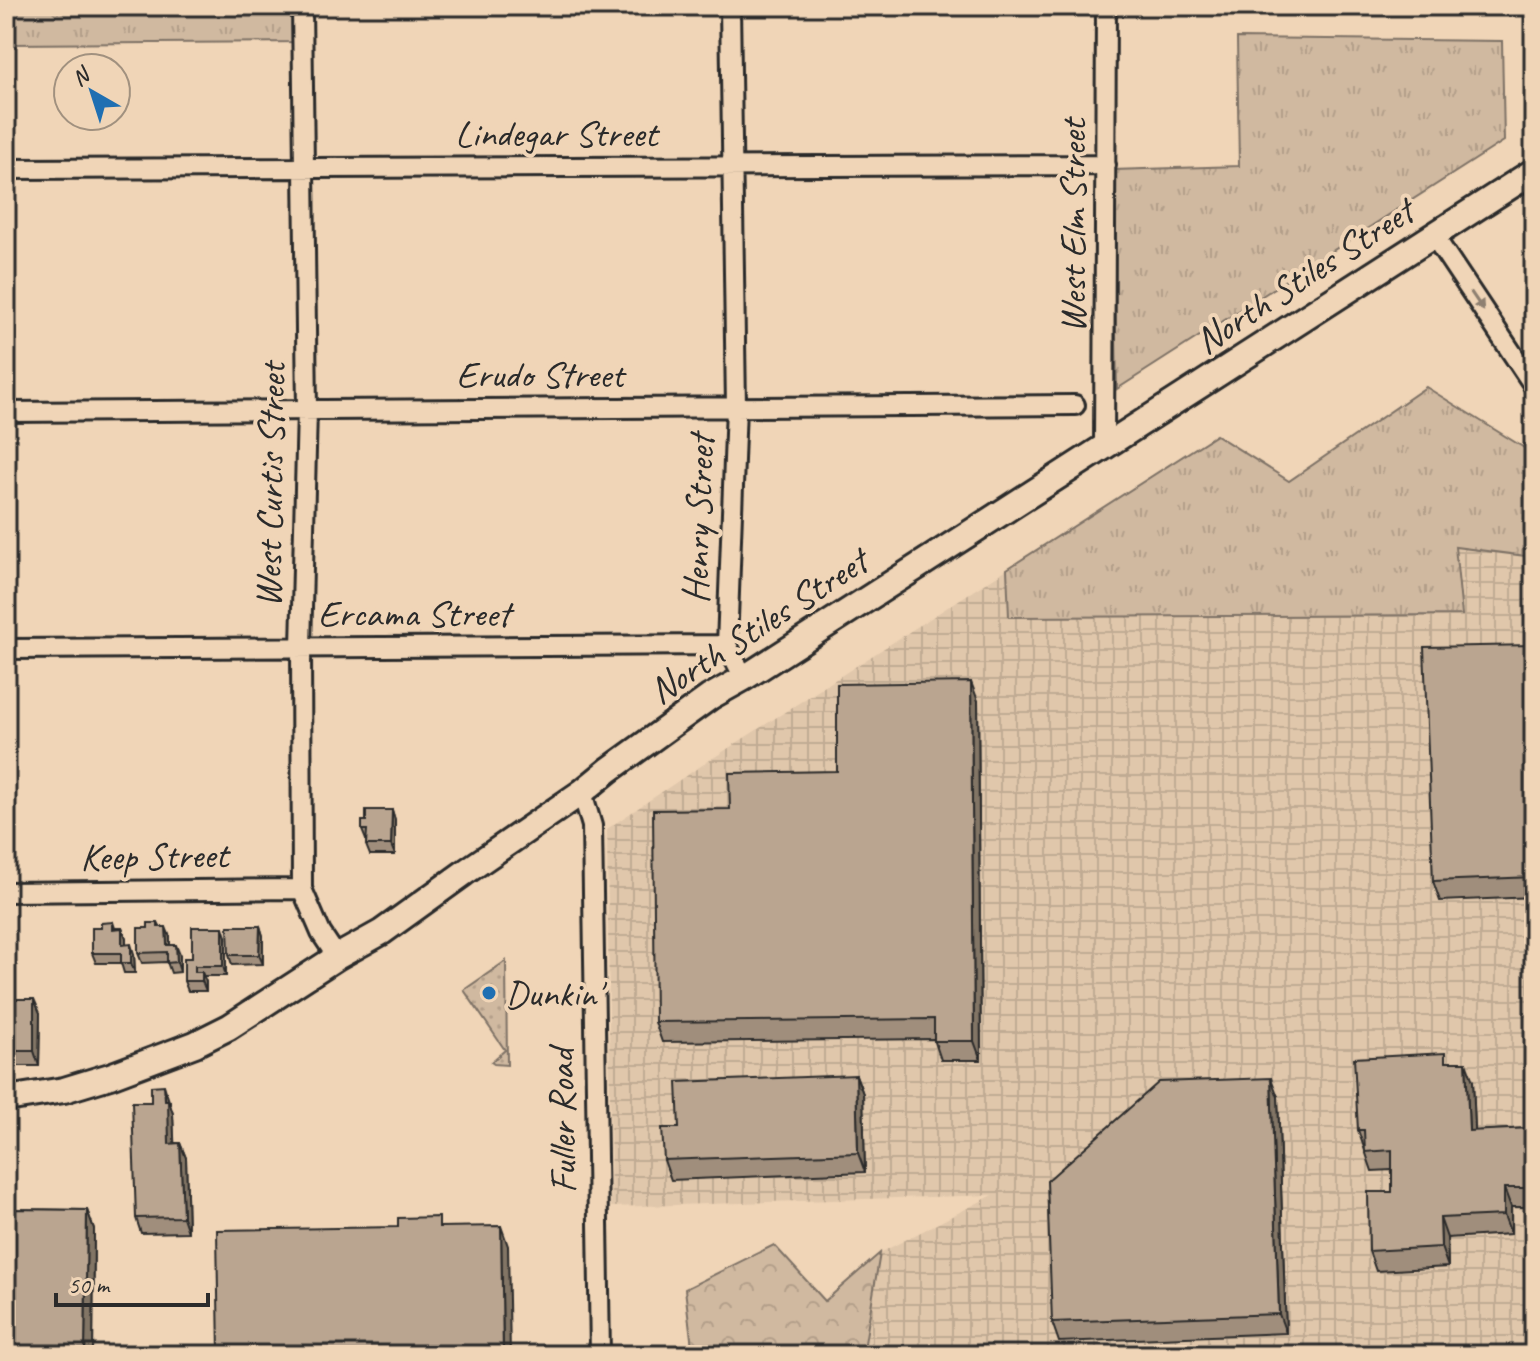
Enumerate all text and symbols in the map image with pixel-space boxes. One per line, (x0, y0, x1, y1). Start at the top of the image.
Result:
north arrow (52, 52, 132, 132)
text: N (66, 60, 97, 92)
street label: Lindegar Street (455, 110, 660, 157)
street label: West Elm Street (1049, 116, 1096, 333)
street label: North Stiles Street (1186, 185, 1427, 364)
one-way arrow (1469, 290, 1484, 311)
street label: Erudo Street (456, 351, 627, 398)
street label: West Curtis Street (244, 359, 296, 608)
street label: Henry Street (672, 428, 725, 604)
street label: North Stiles Street (640, 535, 881, 714)
street label: Ercama Street (318, 590, 516, 637)
street label: Keep Street (80, 831, 232, 881)
place label: Dunkin' (505, 970, 608, 1017)
marker: Dunkin' (480, 984, 498, 1002)
street label: Fuller Road (537, 1042, 587, 1194)
scale bar (56, 1257, 208, 1307)
text: 50 m (68, 1270, 111, 1300)

